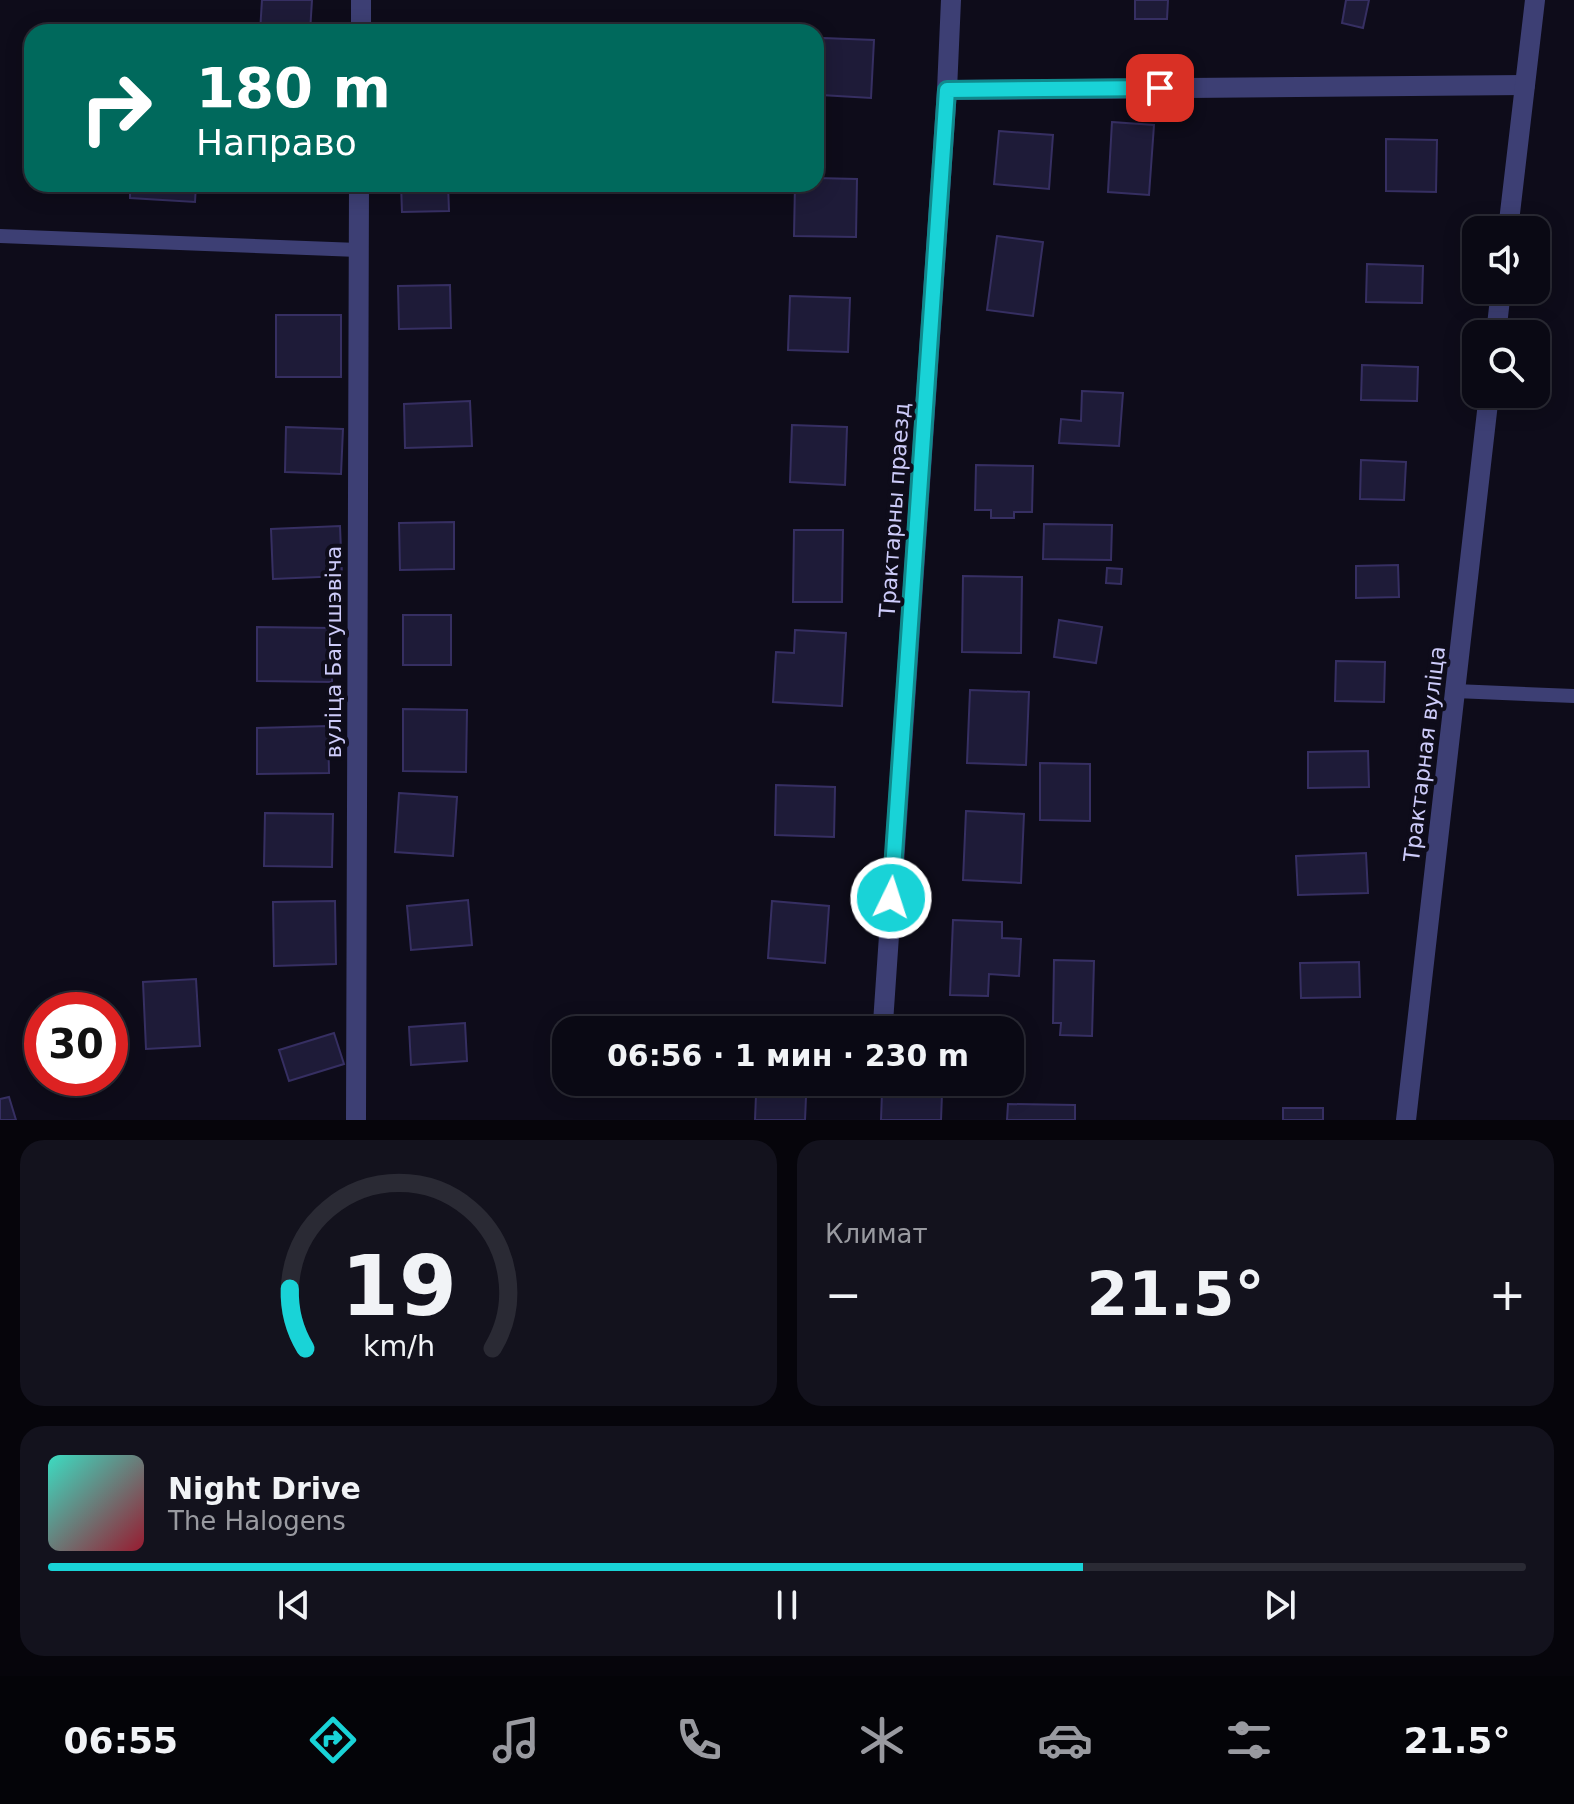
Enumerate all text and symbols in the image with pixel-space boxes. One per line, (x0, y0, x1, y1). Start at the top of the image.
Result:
pin (1126, 54, 1194, 122)
text: 180 m (196, 55, 391, 120)
icon: right (64, 56, 168, 160)
icon: arrive (1138, 66, 1182, 110)
text: Направо (196, 122, 357, 163)
map controls (1462, 216, 1550, 408)
button: sound (1462, 216, 1550, 304)
button: search (1462, 320, 1550, 408)
street label: Трактарны праезд (874, 402, 914, 619)
street label: вуліца Багушэвіча (321, 546, 346, 758)
street label: Трактарная вуліца (1399, 645, 1450, 864)
position arrow (849, 856, 933, 940)
speed limit sign: 30 (24, 992, 128, 1096)
text: 06:56 · 1 мин · 230 m (607, 1038, 969, 1073)
text: Климат (825, 1219, 928, 1249)
text: 19 (341, 1238, 456, 1335)
text: 21.5° (1086, 1259, 1265, 1329)
text: − (825, 1269, 862, 1320)
text: + (1489, 1269, 1526, 1320)
text: km/h (362, 1329, 435, 1363)
text: Night Drive (168, 1471, 361, 1506)
text: The Halogens (168, 1506, 346, 1536)
icon: previous (272, 1583, 316, 1627)
icon: pause (765, 1583, 809, 1627)
icon: next (1258, 1583, 1302, 1627)
icon: directions (305, 1712, 361, 1768)
icon: music (488, 1712, 544, 1768)
icon: phone (671, 1712, 727, 1768)
icon: climate (854, 1712, 910, 1768)
icon: car (1037, 1712, 1093, 1768)
icon: filters (1221, 1712, 1277, 1768)
text: 06:55 (64, 1720, 178, 1761)
text: 21.5° (1404, 1720, 1510, 1761)

